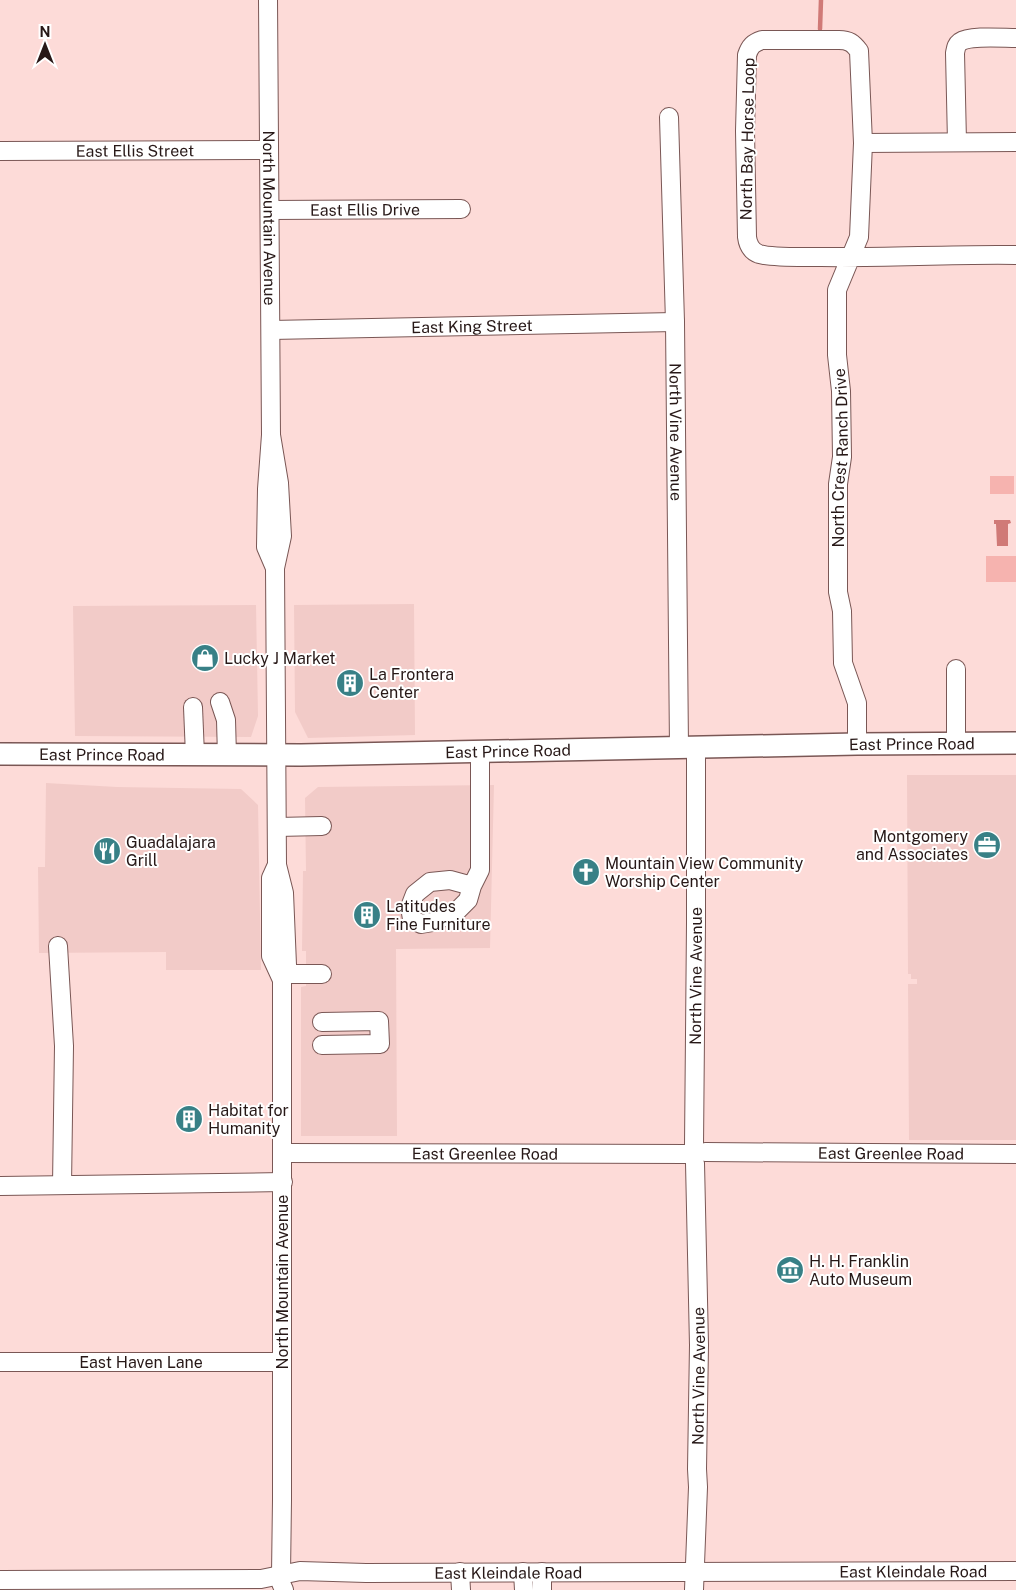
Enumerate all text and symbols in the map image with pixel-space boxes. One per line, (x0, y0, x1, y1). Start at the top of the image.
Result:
north arrow (20, 20, 70, 70)
text: N (40, 24, 50, 40)
street label: North Bay Horse Loop (737, 57, 758, 221)
street label: North Mountain Avenue (259, 130, 279, 306)
street label: East Ellis Street (76, 141, 194, 161)
street label: East Ellis Drive (310, 200, 420, 220)
street label: East King Street (411, 316, 533, 337)
street label: North Vine Avenue (665, 363, 686, 501)
street label: North Crest Ranch Drive (829, 367, 852, 548)
shop icon: Lucky J Market (190, 643, 220, 673)
place label: Lucky J Market (224, 649, 336, 668)
place label: La Frontera Center (369, 665, 454, 702)
building icon: La Frontera Center (335, 668, 365, 698)
street label: East Prince Road (849, 734, 975, 754)
street label: East Prince Road (445, 741, 571, 762)
street label: East Prince Road (39, 745, 165, 765)
place label: Montgomery and Associates (856, 827, 968, 864)
office icon: Montgomery and Associates (972, 830, 1002, 860)
place label: Guadalajara Grill (126, 833, 216, 870)
restaurant icon: Guadalajara Grill (92, 836, 122, 866)
place label: Mountain View Community Worship Center (605, 854, 804, 891)
church icon: Mountain View Community Worship Center (571, 857, 601, 887)
place label: Latitudes Fine Furniture (386, 897, 491, 934)
building icon: Latitudes Fine Furniture (352, 900, 382, 930)
street label: North Vine Avenue (686, 907, 706, 1045)
place label: Habitat for Humanity (208, 1101, 289, 1138)
building icon: Habitat for Humanity (174, 1104, 204, 1134)
street label: East Greenlee Road (412, 1144, 558, 1164)
street label: East Greenlee Road (818, 1144, 964, 1164)
street label: North Mountain Avenue (273, 1195, 292, 1369)
place label: H. H. Franklin Auto Museum (809, 1252, 912, 1289)
museum icon: H. H. Franklin Auto Museum (775, 1255, 805, 1285)
street label: North Vine Avenue (688, 1307, 709, 1445)
street label: East Haven Lane (79, 1353, 203, 1372)
street label: East Kleindale Road (839, 1562, 987, 1582)
street label: East Kleindale Road (434, 1563, 582, 1583)

